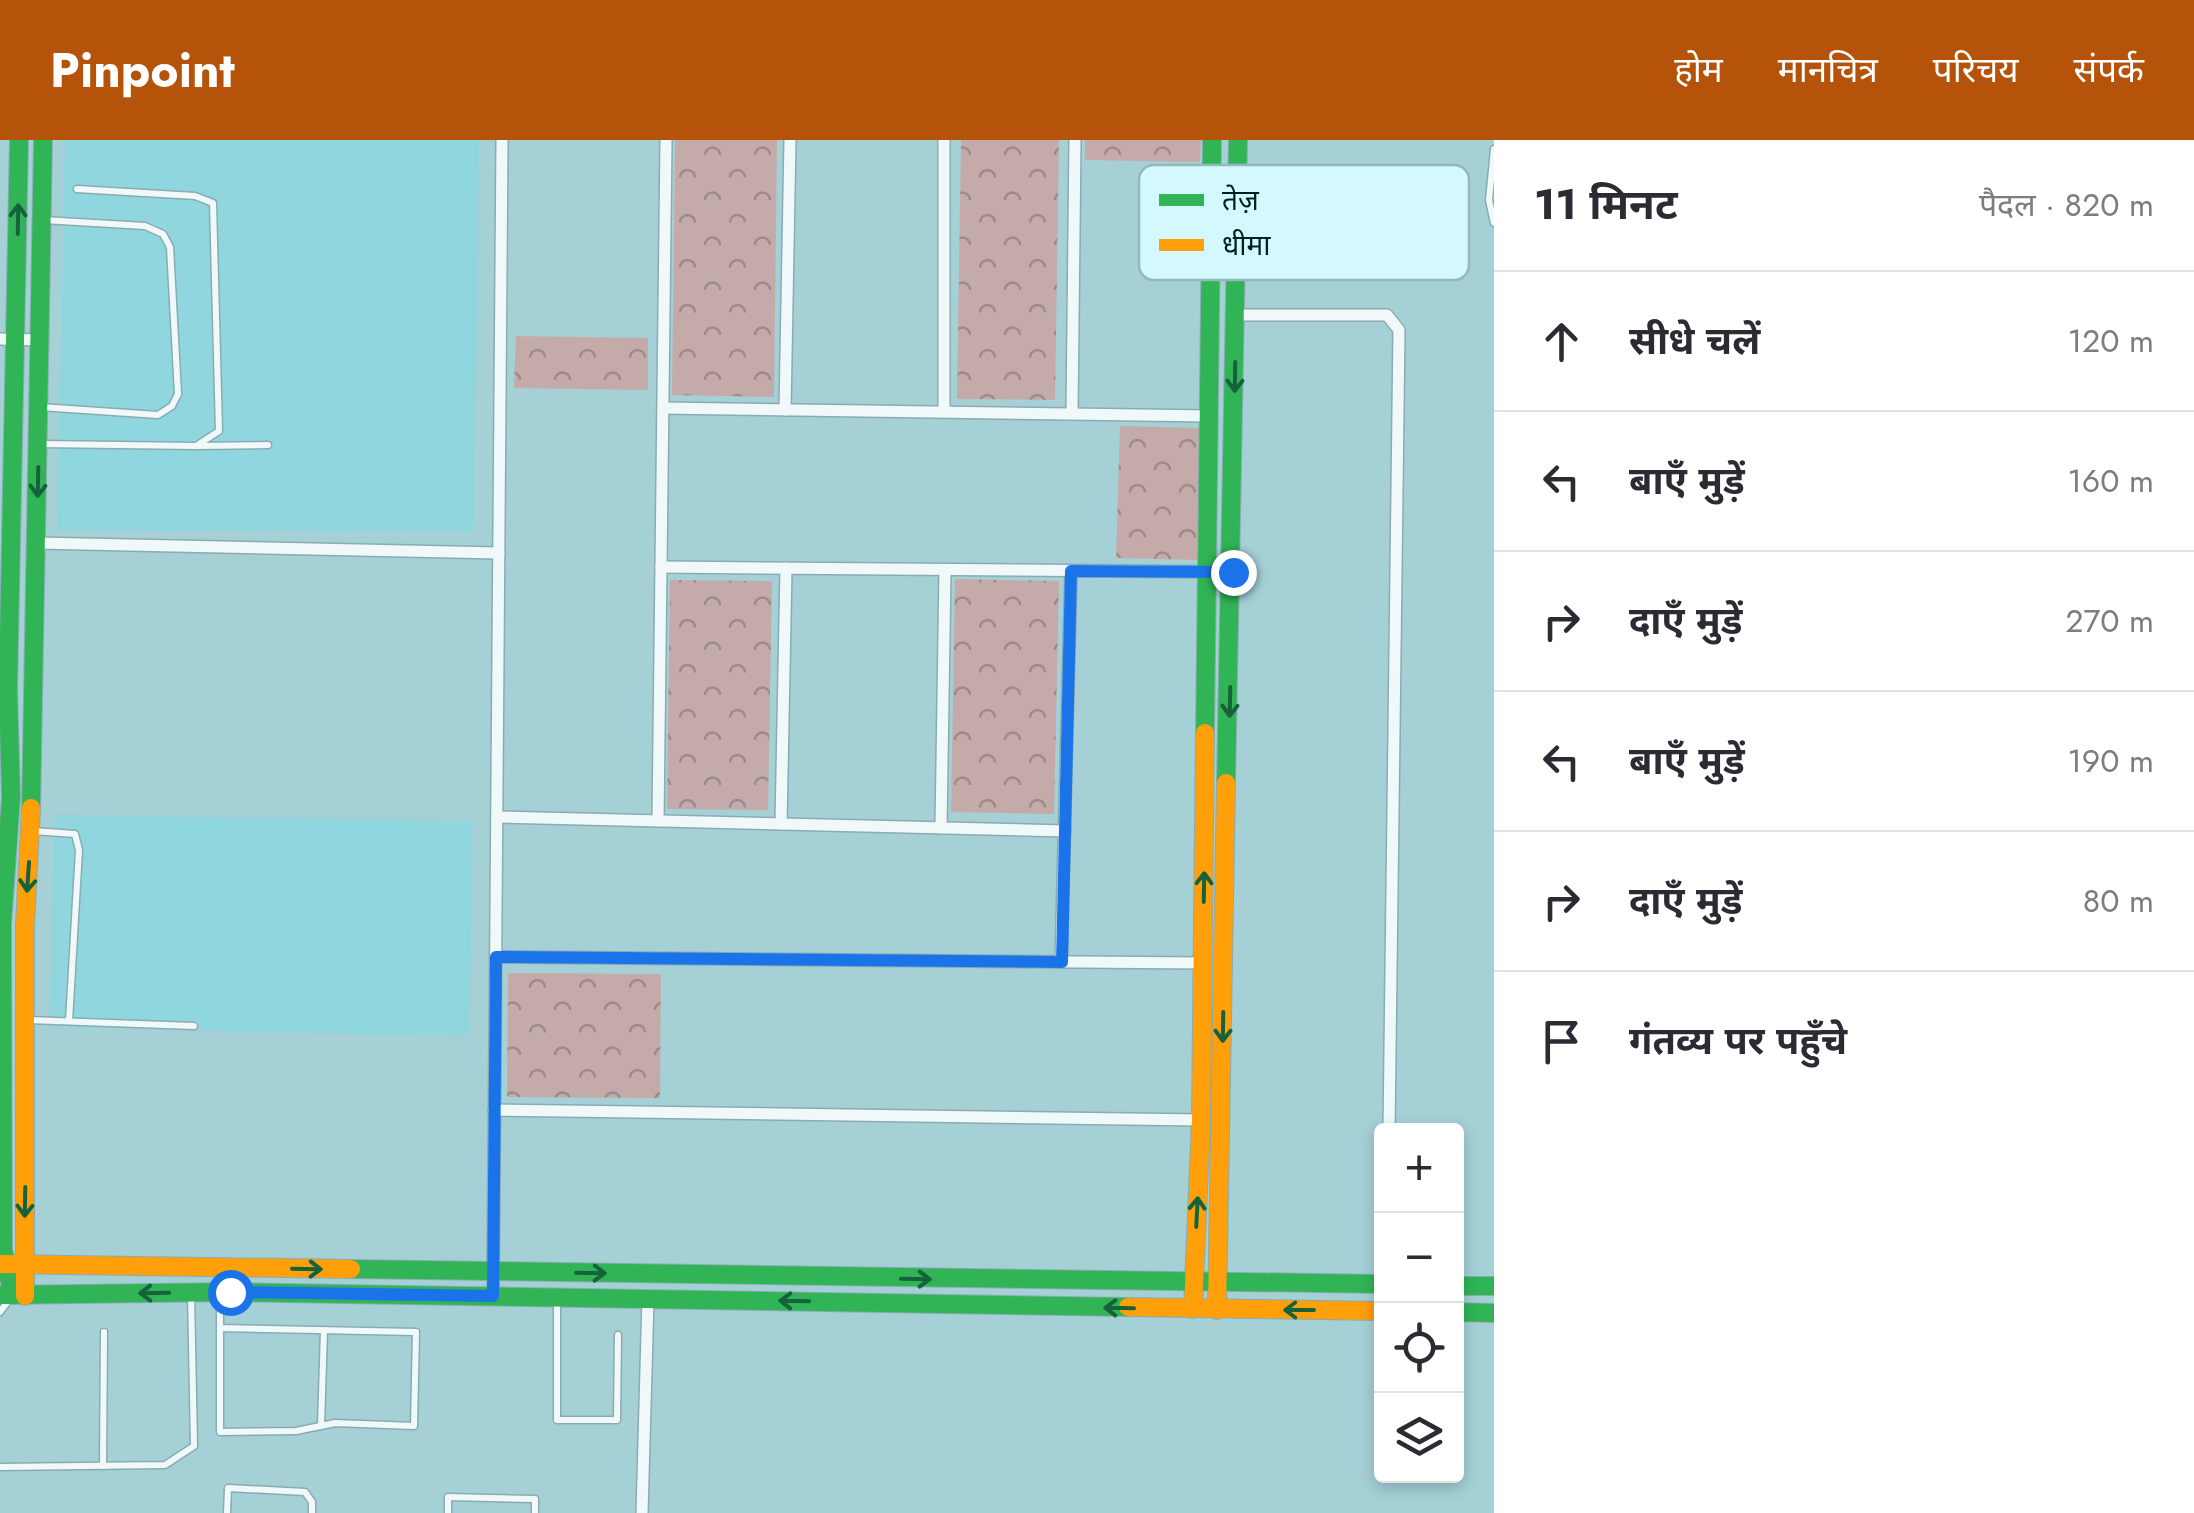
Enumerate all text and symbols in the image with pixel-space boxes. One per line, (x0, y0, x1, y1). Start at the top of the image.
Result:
text: Pinpoint (50, 36, 235, 105)
text: होम (1674, 45, 1723, 95)
text: मानचित्र (1778, 45, 1878, 95)
text: परिचय (1933, 45, 2019, 95)
text: संपर्क (2074, 45, 2144, 95)
legend (1139, 165, 1469, 280)
text: 11 मिनट (1534, 174, 1678, 235)
text: तेज़ (1222, 180, 1260, 221)
text: पैदल · 820 m (1979, 182, 2154, 228)
one-way arrow (8, 204, 28, 236)
text: धीमा (1222, 225, 1271, 266)
text: सीधे चलें (1629, 313, 1760, 368)
icon: ahead (1534, 314, 1589, 369)
text: 120 m (2068, 318, 2154, 364)
one-way arrow (1226, 361, 1245, 393)
text: बाएँ मुड़ें (1629, 453, 1745, 508)
icon: left (1534, 454, 1589, 509)
text: 160 m (2067, 458, 2154, 504)
one-way arrow (29, 466, 48, 498)
route end (1211, 550, 1257, 596)
text: दाएँ मुड़ें (1629, 593, 1742, 648)
icon: right (1534, 594, 1589, 649)
text: 270 m (2065, 598, 2154, 644)
one-way arrow (1220, 686, 1240, 718)
text: बाएँ मुड़ें (1629, 733, 1745, 788)
icon: left (1534, 734, 1589, 789)
text: 190 m (2067, 738, 2154, 784)
one-way arrow (18, 861, 37, 893)
one-way arrow (1194, 872, 1214, 904)
text: दाएँ मुड़ें (1629, 873, 1742, 928)
icon: right (1534, 874, 1589, 929)
text: 80 m (2083, 878, 2154, 924)
one-way arrow (1214, 1010, 1232, 1043)
text: गंतव्य पर पहुँचे (1629, 1013, 1847, 1068)
icon: arrive (1534, 1014, 1589, 1069)
map controls (1374, 1123, 1464, 1483)
button: + (1374, 1123, 1464, 1213)
one-way arrow (15, 1186, 34, 1218)
one-way arrow (1188, 1196, 1207, 1228)
button: − (1374, 1213, 1464, 1303)
one-way arrow (291, 1259, 323, 1278)
one-way arrow (574, 1264, 606, 1283)
route start (208, 1270, 254, 1316)
one-way arrow (898, 1270, 931, 1288)
one-way arrow (139, 1284, 171, 1303)
one-way arrow (779, 1292, 811, 1311)
one-way arrow (1104, 1298, 1136, 1317)
one-way arrow (1284, 1300, 1316, 1320)
button: locate (1374, 1303, 1464, 1393)
button: layers (1374, 1393, 1464, 1483)

